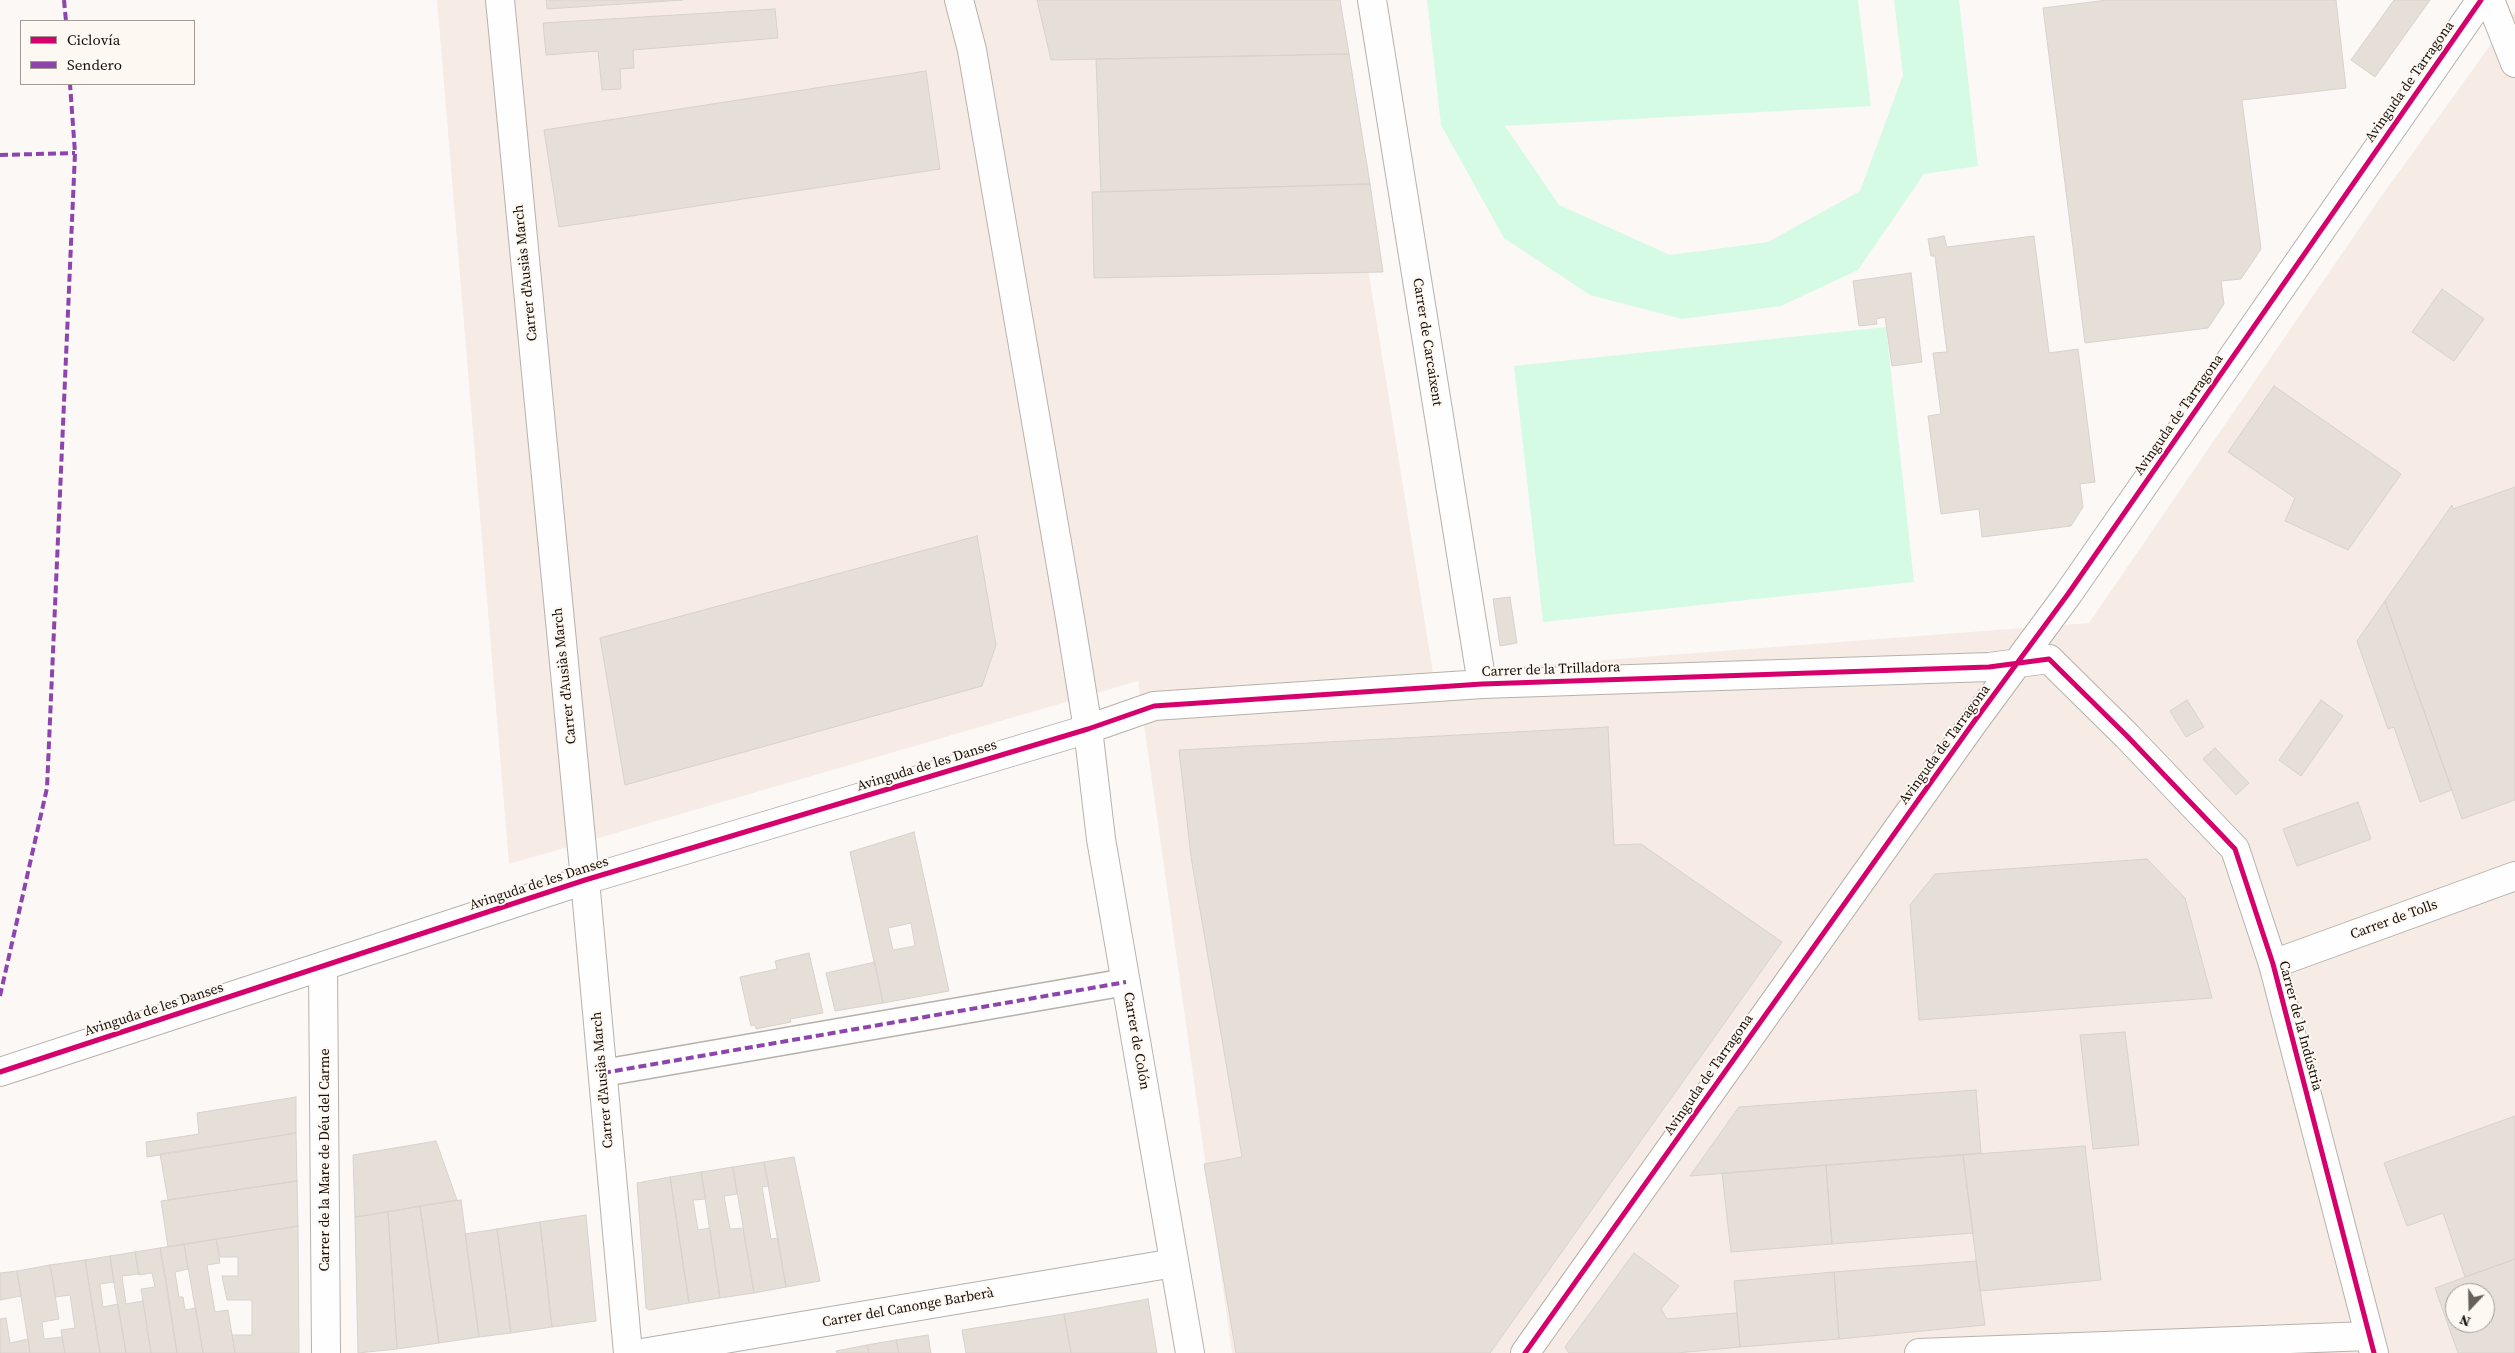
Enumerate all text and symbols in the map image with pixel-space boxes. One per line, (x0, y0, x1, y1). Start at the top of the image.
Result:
street label: Avinguda de Tarragona (2362, 18, 2458, 146)
legend (20, 20, 195, 85)
text: Ciclovía (67, 29, 120, 50)
text: Sendero (67, 54, 122, 75)
street label: Carrer d'Ausiàs March (510, 204, 542, 342)
street label: Carrer de Carcaixent (1409, 277, 1445, 407)
street label: Avinguda de Tarragona (2131, 351, 2227, 479)
street label: Carrer d'Ausiàs March (549, 607, 581, 745)
street label: Carrer de la Trilladora (1481, 659, 1621, 681)
street label: Avinguda de Tarragona (1896, 682, 1994, 808)
street label: Avinguda de les Danses (855, 737, 999, 795)
street label: Avinguda de les Danses (467, 854, 611, 914)
street label: Carrer de Tolls (2348, 896, 2440, 944)
street label: Carrer de la Indústria (2275, 959, 2325, 1093)
street label: Avinguda de les Danses (82, 980, 226, 1040)
street label: Carrer de Colón (1119, 991, 1153, 1091)
street label: Carrer d'Ausiàs March (589, 1011, 617, 1149)
street label: Avinguda de Tarragona (1661, 1011, 1757, 1139)
street label: Carrer de la Mare de Déu del Carme (317, 1048, 333, 1272)
north arrow (2445, 1283, 2495, 1333)
street label: Carrer del Canonge Barberà (821, 1285, 995, 1331)
text: N (2457, 1310, 2473, 1332)

